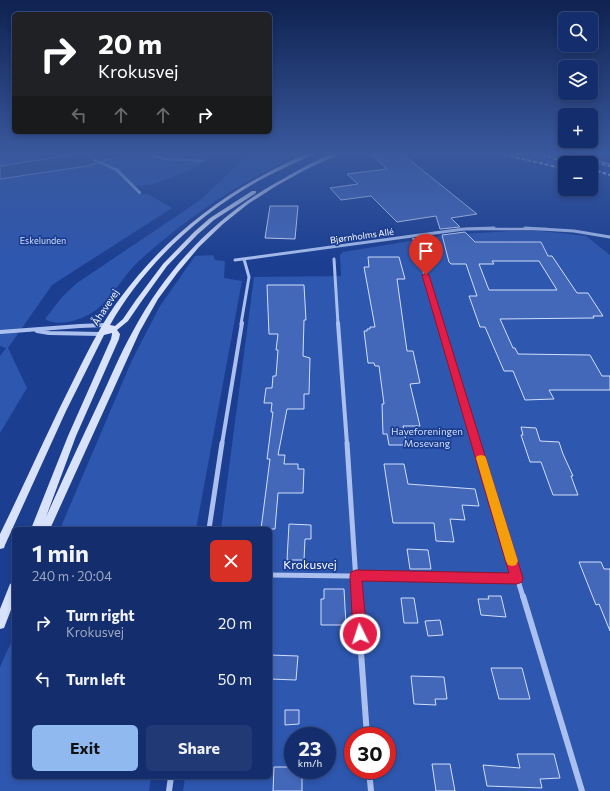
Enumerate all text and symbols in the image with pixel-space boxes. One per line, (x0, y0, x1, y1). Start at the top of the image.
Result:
map controls (558, 12, 598, 196)
button: search (558, 12, 598, 52)
text: 20 m (98, 26, 162, 60)
icon: right (32, 28, 84, 80)
text: Krokusvej (98, 60, 179, 82)
button: layers (558, 60, 598, 100)
icon: left (68, 104, 90, 126)
icon: ahead (110, 104, 132, 126)
icon: ahead (152, 104, 174, 126)
icon: right (194, 104, 216, 126)
button: + (558, 108, 598, 148)
button: − (558, 156, 598, 196)
street label: Bjørnholms Allé (329, 226, 395, 245)
pin (409, 234, 443, 275)
park label: Eskelunden (20, 235, 66, 246)
icon: arrive (415, 240, 437, 262)
street label: Åhavevej (89, 287, 121, 327)
park label: Haveforeningen Mosevang (391, 425, 463, 449)
text: 1 min (32, 538, 89, 567)
button: close (210, 540, 252, 582)
street label: Krokusvej (283, 557, 337, 571)
text: 240 m · 20:04 (32, 568, 112, 584)
text: Turn right (66, 606, 135, 624)
icon: right (32, 612, 54, 634)
position arrow (339, 613, 381, 655)
text: 20 m (218, 614, 252, 632)
text: Krokusvej (66, 624, 124, 640)
icon: left (32, 668, 54, 690)
text: Turn left (66, 670, 125, 688)
text: 50 m (218, 670, 252, 688)
button: Exit (32, 725, 138, 771)
button: Share (146, 725, 252, 771)
speed limit sign: 30 (344, 727, 396, 779)
text: 23 (298, 736, 322, 760)
text: km/h (298, 757, 322, 769)

